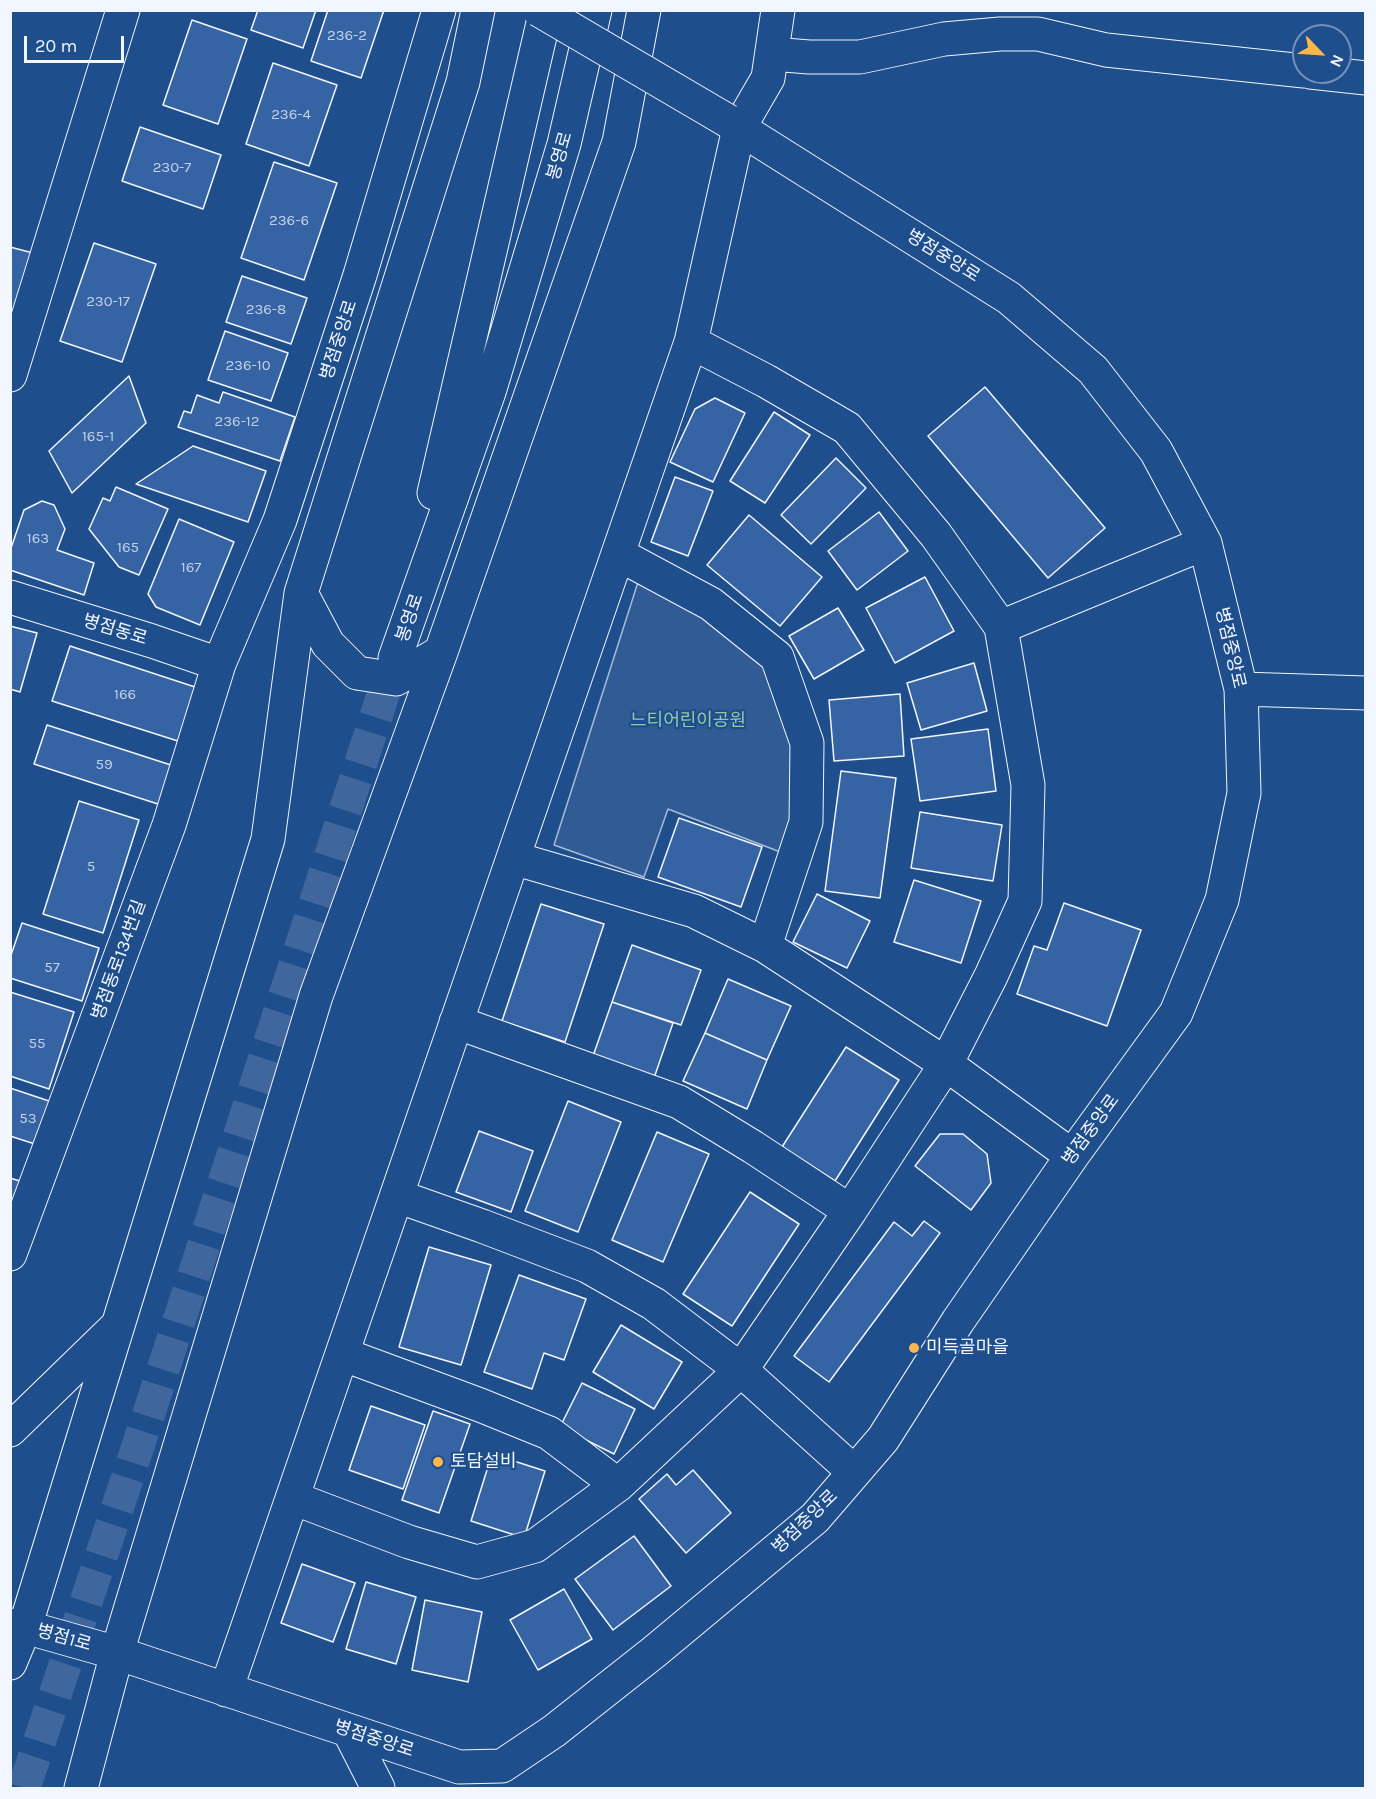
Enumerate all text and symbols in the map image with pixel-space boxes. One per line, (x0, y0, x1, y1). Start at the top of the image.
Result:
scale bar (27, 24, 128, 62)
north arrow (1292, 24, 1352, 84)
house number: 236-2 (327, 27, 367, 45)
text: 20 m (35, 35, 77, 57)
text: N (1326, 52, 1348, 70)
house number: 236-4 (271, 106, 311, 124)
street label: 봉영로 (543, 129, 577, 183)
house number: 230-7 (153, 159, 191, 177)
house number: 236-6 (269, 212, 309, 230)
street label: 병점중앙로 (902, 225, 984, 287)
house number: 230-17 (86, 293, 130, 311)
street label: 병점중앙로 (316, 297, 362, 383)
house number: 236-8 (246, 301, 286, 319)
house number: 236-10 (225, 357, 271, 375)
house number: 236-12 (214, 413, 260, 431)
house number: 165-1 (82, 428, 114, 446)
house number: 163 (27, 530, 49, 548)
house number: 165 (117, 539, 139, 557)
house number: 167 (181, 559, 201, 577)
street label: 봉영로 (392, 591, 428, 645)
street label: 병점중앙로 (1210, 605, 1250, 691)
street label: 병점동로 (80, 610, 150, 650)
house number: 166 (114, 686, 136, 704)
park label: 느티어린이공원 (630, 710, 746, 732)
house number: 59 (95, 756, 113, 774)
house number: 5 (87, 858, 95, 876)
street label: 병점동로134번길 (87, 897, 151, 1023)
house number: 57 (44, 959, 60, 977)
house number: 55 (29, 1035, 45, 1053)
street label: 병점중앙로 (1058, 1090, 1124, 1170)
house number: 53 (19, 1110, 37, 1128)
place label: 미득골마을 (926, 1337, 1009, 1359)
marker: 미득골마을 (907, 1341, 921, 1355)
place label: 토담설비 (450, 1451, 516, 1473)
marker: 토담설비 (431, 1455, 445, 1469)
street label: 병점중앙로 (768, 1485, 842, 1559)
street label: 병점1로 (34, 1620, 94, 1656)
street label: 병점중앙로 (331, 1716, 417, 1762)

